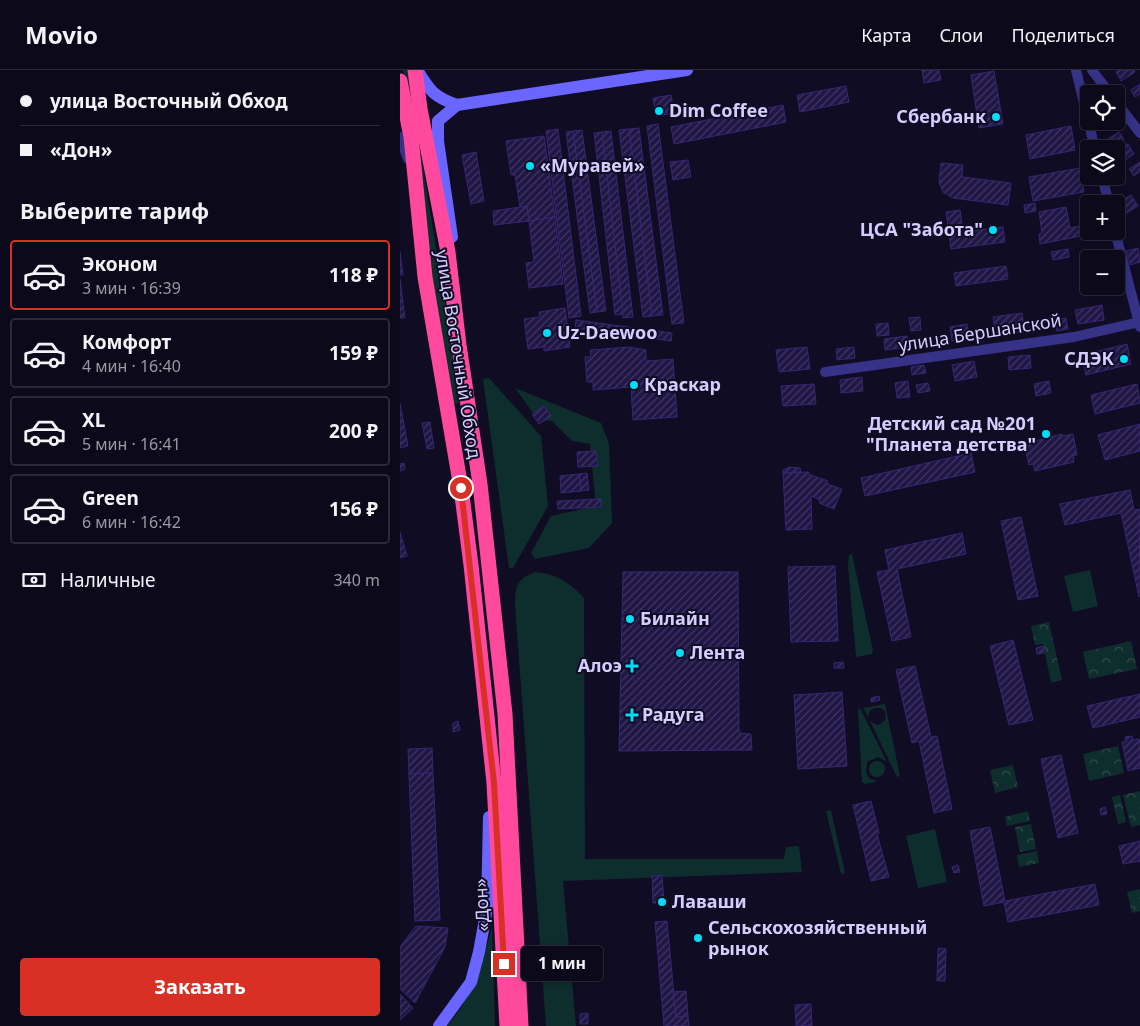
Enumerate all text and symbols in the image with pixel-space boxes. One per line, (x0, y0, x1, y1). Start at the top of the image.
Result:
text: Movio (25, 18, 98, 51)
text: Карта (861, 23, 911, 47)
text: Слои (939, 23, 983, 47)
text: Поделиться (1011, 23, 1115, 47)
map controls (1080, 85, 1125, 295)
button: locate (1080, 85, 1125, 130)
text: улица Восточный Обход (50, 88, 288, 114)
place label: Dim Coffee (669, 98, 768, 122)
place label: Сбербанк (896, 104, 986, 128)
marker: Dim Coffee (653, 105, 665, 117)
marker: Сбербанк (990, 111, 1002, 123)
text: «Дон» (50, 137, 112, 163)
button: layers (1080, 140, 1125, 185)
place label: «Муравей» (540, 153, 645, 177)
marker: «Муравей» (524, 160, 536, 172)
text: Выберите тариф (20, 195, 209, 225)
button: + (1080, 195, 1125, 240)
place label: ЦСА "Забота" (860, 217, 983, 241)
marker: ЦСА "Забота" (987, 224, 999, 236)
street label: улица Восточный Обход (431, 248, 487, 460)
button: − (1080, 250, 1125, 295)
text: Эконом (82, 251, 158, 277)
icon: car (22, 253, 67, 298)
text: 118 ₽ (329, 262, 378, 288)
text: 3 мин · 16:39 (82, 277, 181, 299)
street label: улица Бершанской (897, 307, 1063, 357)
place label: Uz-Daewoo (557, 320, 658, 344)
marker: Uz-Daewoo (541, 327, 553, 339)
text: Комфорт (82, 329, 171, 355)
icon: car (22, 331, 67, 376)
text: 159 ₽ (329, 340, 378, 366)
place label: СДЭК (1064, 346, 1115, 370)
marker: СДЭК (1118, 353, 1130, 365)
text: 4 мин · 16:40 (82, 355, 181, 377)
place label: Краскар (644, 372, 721, 396)
marker: Краскар (628, 379, 640, 391)
text: XL (82, 407, 105, 433)
icon: car (22, 409, 67, 454)
place label: Детский сад №201 "Планета детства" (866, 411, 1036, 456)
text: 200 ₽ (329, 418, 378, 444)
marker: Детский сад №201 "Планета детства" (1040, 428, 1052, 440)
text: 5 мин · 16:41 (82, 433, 181, 455)
route start (450, 477, 472, 499)
text: Green (82, 485, 139, 511)
icon: car (22, 487, 67, 532)
text: 156 ₽ (329, 496, 378, 522)
text: 6 мин · 16:42 (82, 511, 181, 533)
icon: cash (20, 566, 48, 594)
text: Наличные (60, 567, 155, 593)
text: 340 m (333, 569, 380, 591)
place label: Билайн (640, 606, 710, 630)
marker: Билайн (624, 613, 636, 625)
place label: Лента (690, 640, 745, 664)
marker: Лента (674, 647, 686, 659)
place label: Алоэ (578, 653, 622, 677)
marker: Алоэ (626, 660, 638, 672)
place label: Радуга (642, 702, 705, 726)
marker: Радуга (626, 709, 638, 721)
street label: «Дон» (468, 878, 494, 932)
place label: Лаваши (672, 889, 747, 913)
marker: Лаваши (656, 896, 668, 908)
place label: Сельскохозяйственный рынок (708, 915, 927, 960)
marker: Сельскохозяйственный рынок (692, 932, 704, 944)
callout: 1 мин (522, 946, 604, 982)
text: 1 мин (538, 952, 586, 974)
route end (493, 953, 515, 975)
button: Заказать (20, 958, 380, 1016)

